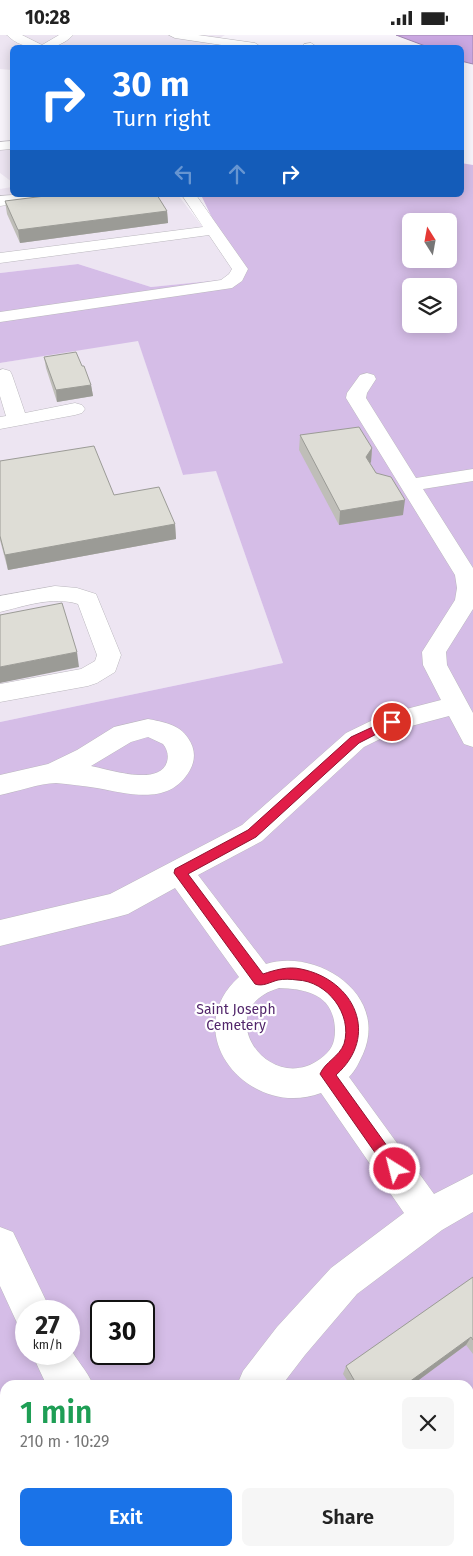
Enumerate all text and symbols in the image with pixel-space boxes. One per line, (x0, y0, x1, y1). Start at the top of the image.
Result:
text: 10:28 (25, 6, 70, 29)
text: 30 m (113, 63, 190, 105)
icon: right (30, 65, 95, 130)
text: Turn right (113, 105, 210, 132)
icon: left (170, 160, 198, 188)
icon: ahead (223, 160, 251, 188)
icon: right (276, 160, 304, 188)
north arrow (402, 213, 458, 267)
map controls (402, 213, 457, 333)
button: layers (402, 278, 457, 333)
pin (371, 701, 413, 743)
icon: arrive (378, 708, 406, 736)
park label: Saint Joseph Cemetery (196, 1001, 276, 1034)
position arrow (368, 1142, 420, 1194)
speed limit sign: 30 (90, 1300, 155, 1365)
text: 27 (35, 1311, 60, 1341)
text: km/h (33, 1338, 62, 1352)
text: 1 min (20, 1395, 92, 1431)
button: close (402, 1397, 454, 1449)
text: 210 m · 10:29 (20, 1432, 110, 1451)
button: Exit (20, 1488, 232, 1546)
button: Share (242, 1488, 454, 1546)

